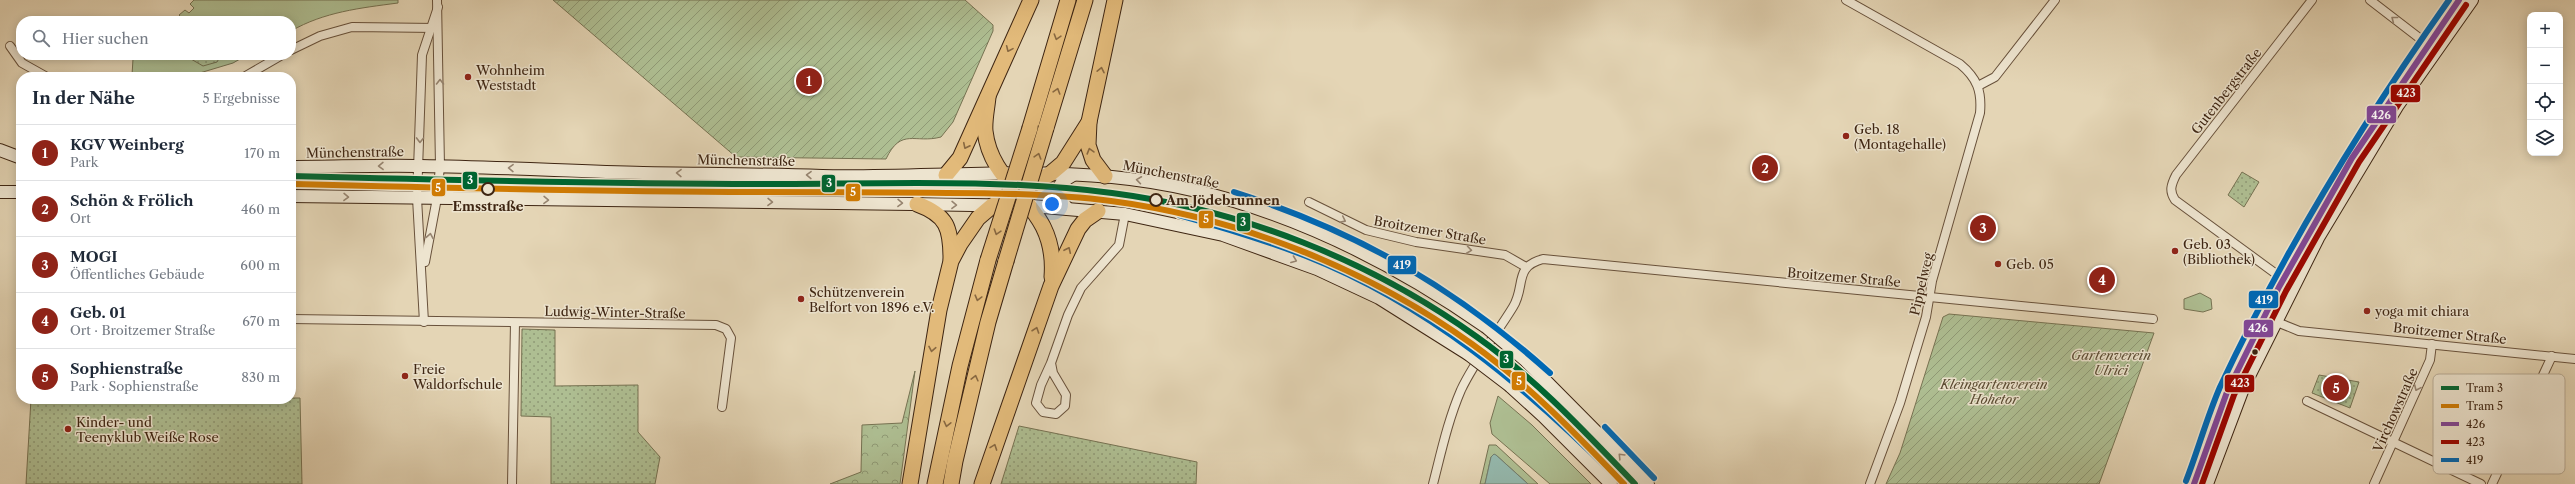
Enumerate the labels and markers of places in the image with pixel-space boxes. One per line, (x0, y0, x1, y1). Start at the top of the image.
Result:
place label: Wohnheim Weststadt (475, 62, 545, 93)
pin: 1 (796, 66, 822, 96)
marker: Wohnheim Weststadt (463, 72, 473, 82)
place label: Geb. 18 (Montagehalle) (1854, 121, 1946, 152)
marker: Geb. 18 (Montagehalle) (1841, 131, 1851, 141)
pin: 2 (1752, 153, 1778, 183)
marker: Emsstraße (481, 182, 495, 196)
place label: Am Jödebrunnen (1165, 192, 1280, 208)
marker: Am Jödebrunnen (1149, 193, 1163, 207)
place label: Emsstraße (453, 198, 524, 214)
pin: 3 (1970, 213, 1996, 243)
place label: Geb. 03 (Bibliothek) (2183, 236, 2255, 267)
marker: Geb. 03 (Bibliothek) (2170, 246, 2180, 256)
place label: Geb. 05 (2006, 256, 2054, 272)
marker: Geb. 05 (1993, 259, 2003, 269)
pin: 4 (2089, 265, 2115, 295)
place label: Schützenverein Belfort von 1896 e.V. (809, 284, 934, 315)
marker: Schützenverein Belfort von 1896 e.V. (796, 294, 806, 304)
place label: yoga mit chiara (2374, 303, 2469, 319)
marker: yoga mit chiara (2362, 306, 2372, 316)
unlabelled marker (2250, 347, 2260, 357)
place label: Freie Waldorfschule (412, 361, 503, 392)
marker: Freie Waldorfschule (400, 371, 410, 381)
pin: 5 (2323, 373, 2349, 403)
place label: Kinder- und Teenyklub Weiße Rose (76, 414, 219, 445)
marker: Kinder- und Teenyklub Weiße Rose (63, 424, 73, 434)

